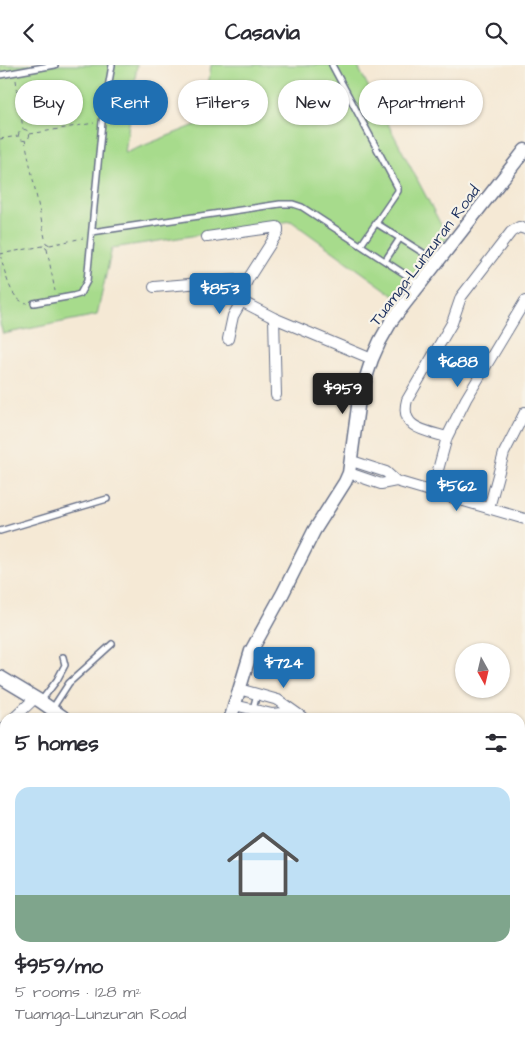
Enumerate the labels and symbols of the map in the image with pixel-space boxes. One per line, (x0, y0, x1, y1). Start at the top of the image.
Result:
street label: Tuamga-Lunzuran Road (364, 181, 486, 331)
pin: $853 (190, 273, 250, 315)
pin: $688 (428, 345, 488, 388)
pin: $959 (313, 373, 373, 415)
pin: $562 (427, 469, 487, 512)
north arrow (455, 643, 510, 697)
pin: $724 (254, 647, 314, 689)

